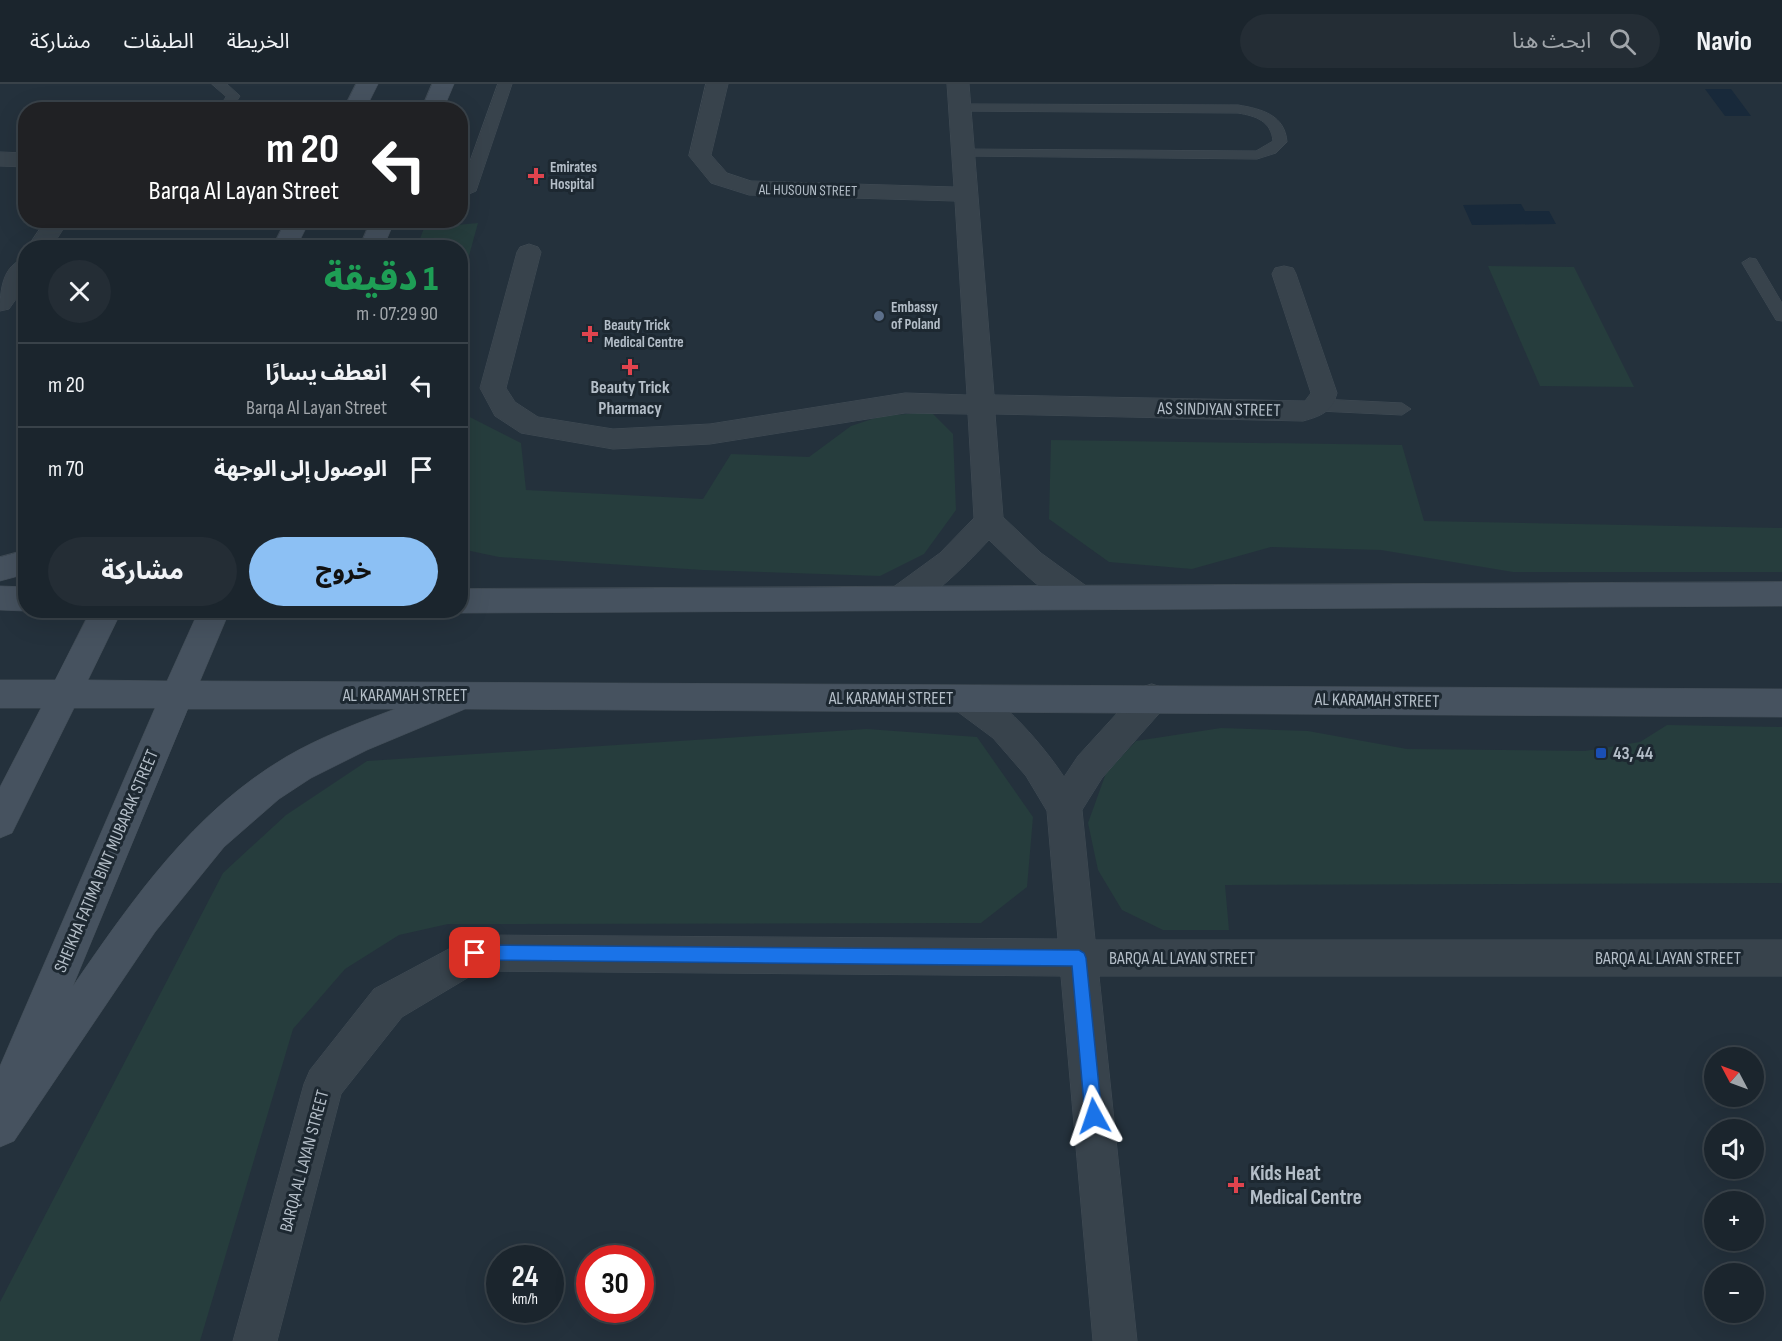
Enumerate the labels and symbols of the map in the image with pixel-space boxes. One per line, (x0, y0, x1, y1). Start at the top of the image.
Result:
place label: Emirates Hospital (550, 158, 597, 194)
marker: Emirates Hospital (527, 167, 545, 185)
street label: AL HUSOUN STREET (758, 180, 857, 201)
place label: Embassy of Poland (891, 298, 940, 334)
marker: Embassy of Poland (872, 309, 886, 323)
place label: Beauty Trick Medical Centre (604, 316, 684, 352)
marker: Beauty Trick Medical Centre (581, 325, 599, 343)
marker: Beauty Trick Pharmacy (623, 360, 637, 374)
place label: Beauty Trick Pharmacy (590, 377, 670, 419)
street label: AS SINDIYAN STREET (1156, 398, 1281, 421)
street label: AL KARAMAH STREET (342, 685, 467, 706)
street label: AL KARAMAH STREET (828, 688, 953, 709)
street label: AL KARAMAH STREET (1313, 689, 1440, 712)
place label: 43, 44 (1613, 743, 1654, 764)
marker: 43, 44 (1594, 746, 1608, 760)
street label: SHEIKHA FATIMA BINT MUBARAK STREET (50, 747, 163, 976)
pin (449, 927, 500, 978)
street label: BARQA AL LAYAN STREET (1109, 948, 1255, 969)
street label: BARQA AL LAYAN STREET (1595, 948, 1741, 969)
north arrow (1704, 1047, 1764, 1107)
position arrow (1062, 1084, 1126, 1148)
street label: BARQA AL LAYAN STREET (275, 1088, 334, 1234)
place label: Kids Heat Medical Centre (1250, 1161, 1362, 1210)
marker: Kids Heat Medical Centre (1227, 1176, 1245, 1194)
speed limit sign: 30 (576, 1245, 654, 1323)

